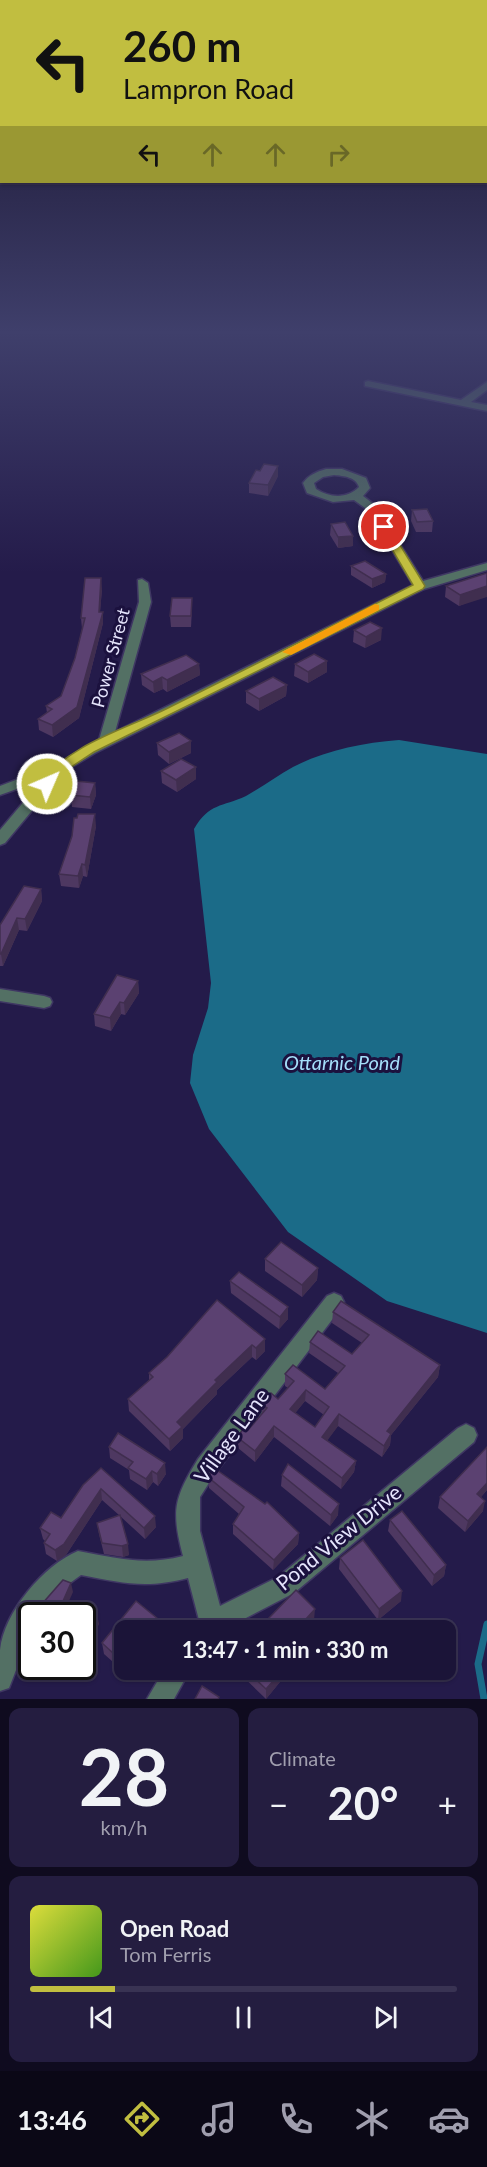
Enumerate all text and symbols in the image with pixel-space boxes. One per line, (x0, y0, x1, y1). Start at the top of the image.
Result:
text: 260 m (123, 21, 241, 71)
icon: left (24, 24, 102, 102)
text: Lampron Road (123, 72, 294, 105)
icon: left (133, 138, 166, 171)
icon: ahead (196, 138, 229, 171)
icon: ahead (259, 138, 292, 171)
icon: right (322, 138, 355, 171)
pin (358, 501, 409, 552)
icon: arrive (367, 510, 400, 543)
street label: Power Street (86, 605, 134, 710)
position arrow (15, 752, 79, 816)
water label: Ottarnic Pond (284, 1050, 400, 1074)
street label: Village Lane (188, 1383, 273, 1487)
street label: Pond View Drive (270, 1479, 406, 1595)
speed limit sign: 30 (18, 1602, 96, 1680)
text: 13:47 · 1 min · 330 m (182, 1636, 388, 1663)
text: 28 (79, 1729, 169, 1823)
text: Climate (269, 1746, 336, 1770)
text: 20° (328, 1776, 398, 1830)
text: − (269, 1784, 288, 1824)
text: + (438, 1784, 457, 1824)
text: km/h (101, 1815, 147, 1839)
text: Open Road (120, 1915, 229, 1942)
text: Tom Ferris (120, 1942, 211, 1966)
icon: previous (85, 2001, 118, 2034)
icon: pause (227, 2001, 260, 2034)
icon: next (369, 2001, 402, 2034)
icon: directions (121, 2098, 163, 2140)
icon: music (198, 2098, 240, 2140)
icon: phone (275, 2098, 317, 2140)
icon: climate (351, 2098, 393, 2140)
icon: car (428, 2098, 470, 2140)
text: 13:46 (17, 2103, 87, 2136)

